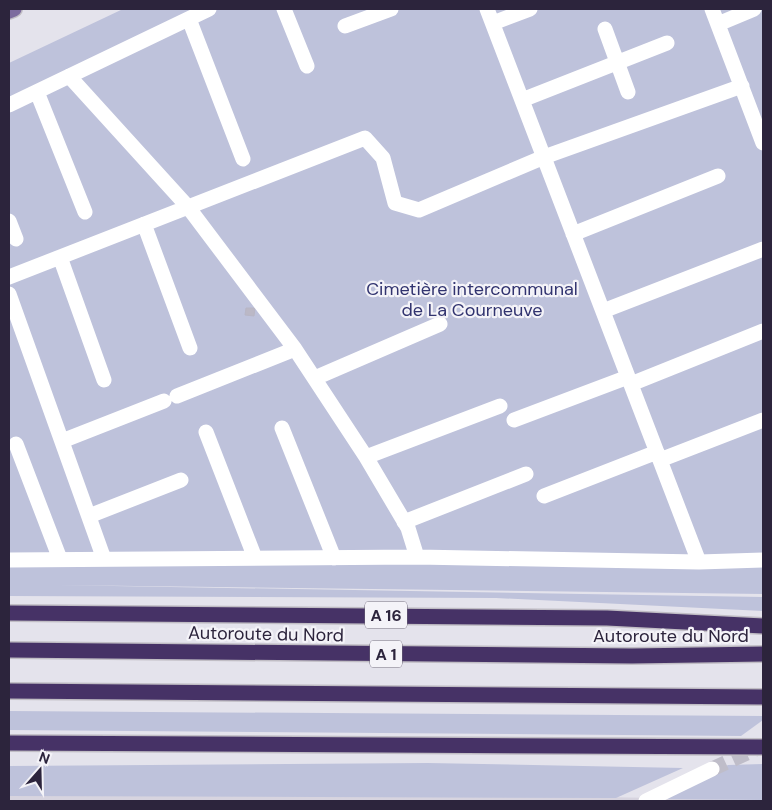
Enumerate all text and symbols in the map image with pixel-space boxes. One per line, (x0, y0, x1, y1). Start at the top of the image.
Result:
park label: Cimetière intercommunal de La Courneuve (366, 277, 578, 322)
road number: A 16 (365, 602, 407, 628)
street label: Autoroute du Nord (188, 621, 344, 647)
street label: Autoroute du Nord (593, 624, 749, 648)
road number: A 1 (370, 641, 402, 668)
north arrow (15, 745, 65, 795)
text: N (37, 748, 52, 768)

